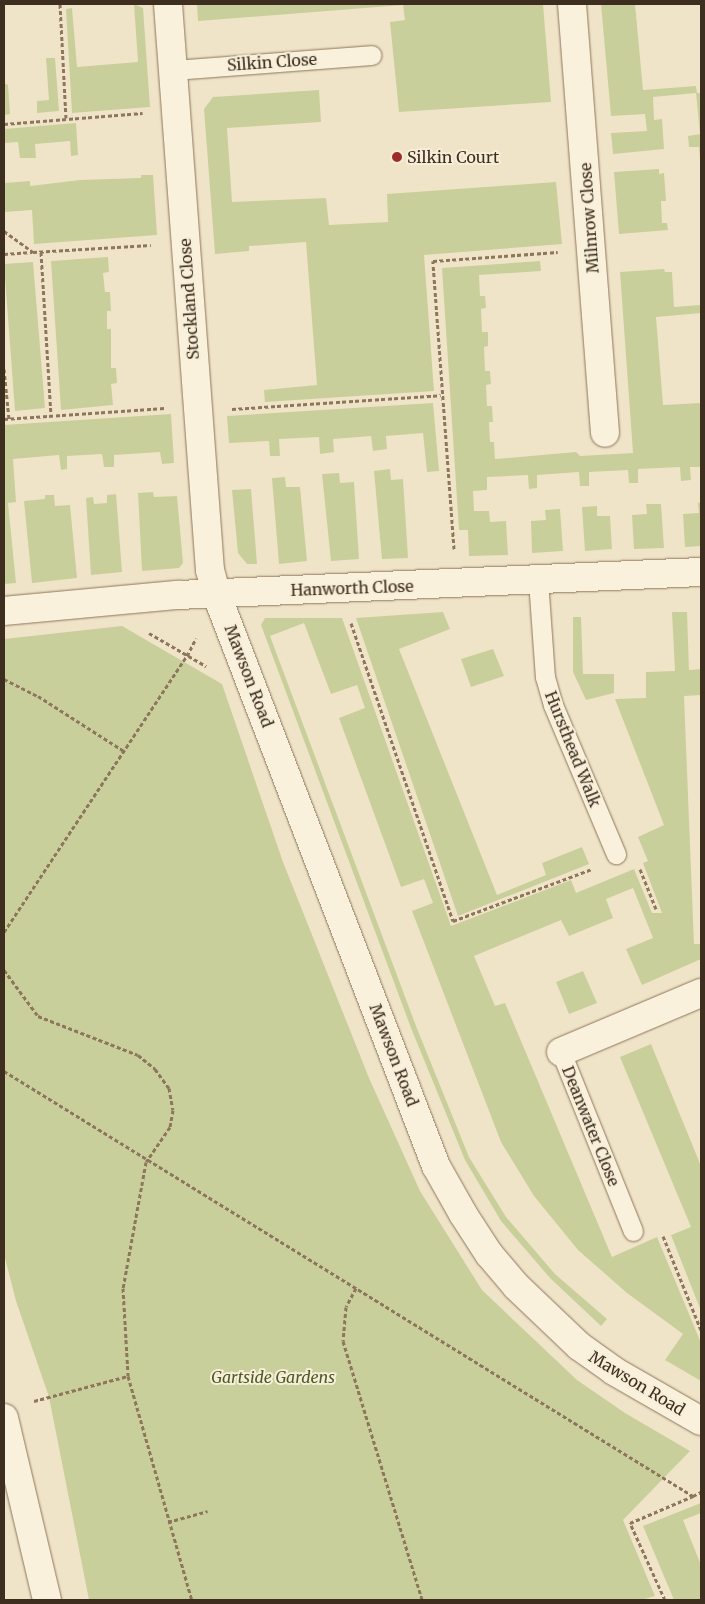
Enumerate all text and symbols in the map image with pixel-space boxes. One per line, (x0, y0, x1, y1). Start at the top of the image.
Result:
street label: Silkin Close (226, 49, 318, 75)
place label: Silkin Court (407, 147, 499, 167)
marker: Silkin Court (391, 151, 403, 163)
street label: Milnrow Close (576, 162, 602, 274)
street label: Stockland Close (175, 238, 203, 360)
street label: Hanworth Close (290, 576, 414, 600)
street label: Mawson Road (221, 622, 277, 730)
street label: Hursthead Walk (541, 688, 605, 810)
street label: Mawson Road (366, 1001, 422, 1109)
street label: Deanwater Close (558, 1063, 624, 1189)
street label: Mawson Road (586, 1347, 688, 1419)
park label: Gartside Gardens (211, 1367, 335, 1387)

